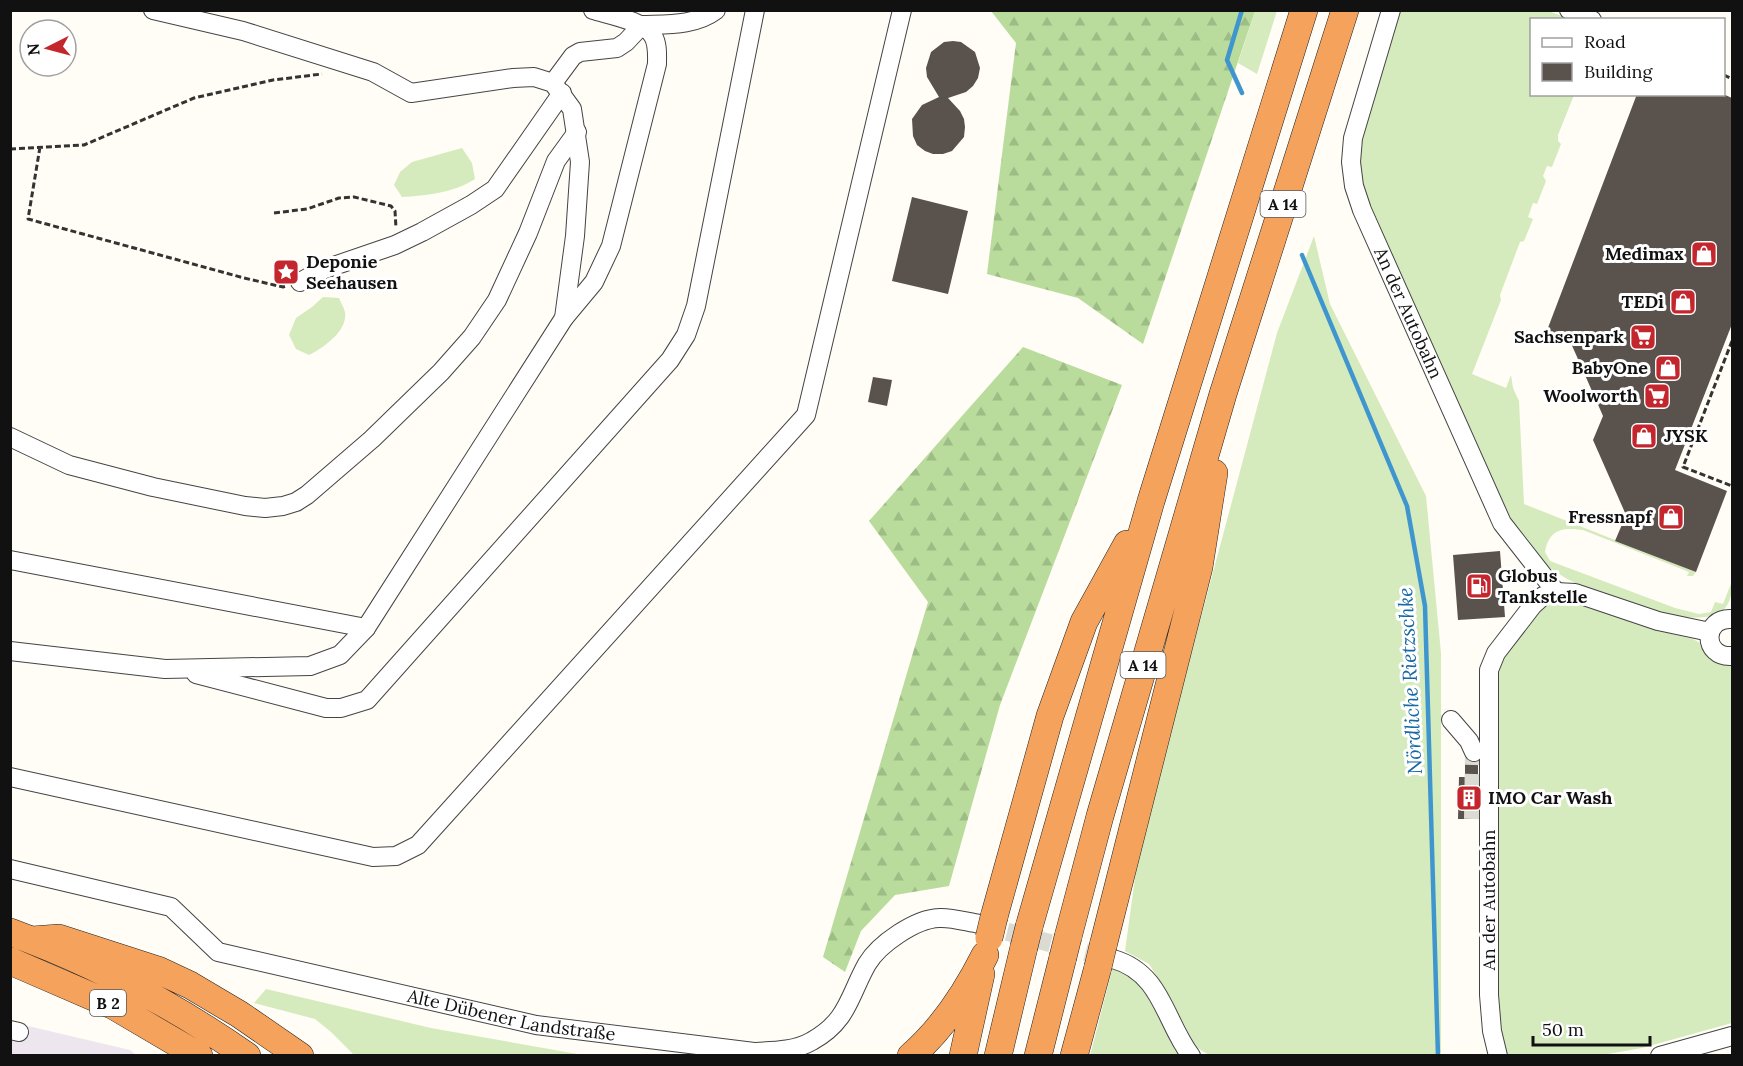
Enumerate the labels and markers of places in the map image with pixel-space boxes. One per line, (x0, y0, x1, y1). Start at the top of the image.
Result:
shop icon: Medimax (1689, 239, 1719, 269)
place label: Medimax (1605, 242, 1684, 265)
place label: Deponie Seehausen (306, 250, 398, 294)
place icon: Deponie Seehausen (271, 257, 301, 287)
shop icon: TEDi (1668, 287, 1698, 317)
place label: TEDi (1622, 290, 1664, 313)
supermarket icon: Sachsenpark (1628, 322, 1658, 352)
place label: Sachsenpark (1514, 325, 1624, 348)
shop icon: BabyOne (1653, 353, 1683, 383)
place label: BabyOne (1572, 356, 1648, 379)
supermarket icon: Woolworth (1642, 381, 1672, 411)
place label: Woolworth (1543, 384, 1638, 407)
shop icon: JYSK (1629, 421, 1659, 451)
place label: JYSK (1664, 424, 1708, 447)
shop icon: Fressnapf (1656, 502, 1686, 532)
place label: Fressnapf (1568, 505, 1653, 528)
place label: Globus Tankstelle (1498, 564, 1588, 608)
fuel station icon: Globus Tankstelle (1464, 571, 1494, 601)
building icon: IMO Car Wash (1454, 783, 1484, 813)
place label: IMO Car Wash (1488, 786, 1612, 809)

